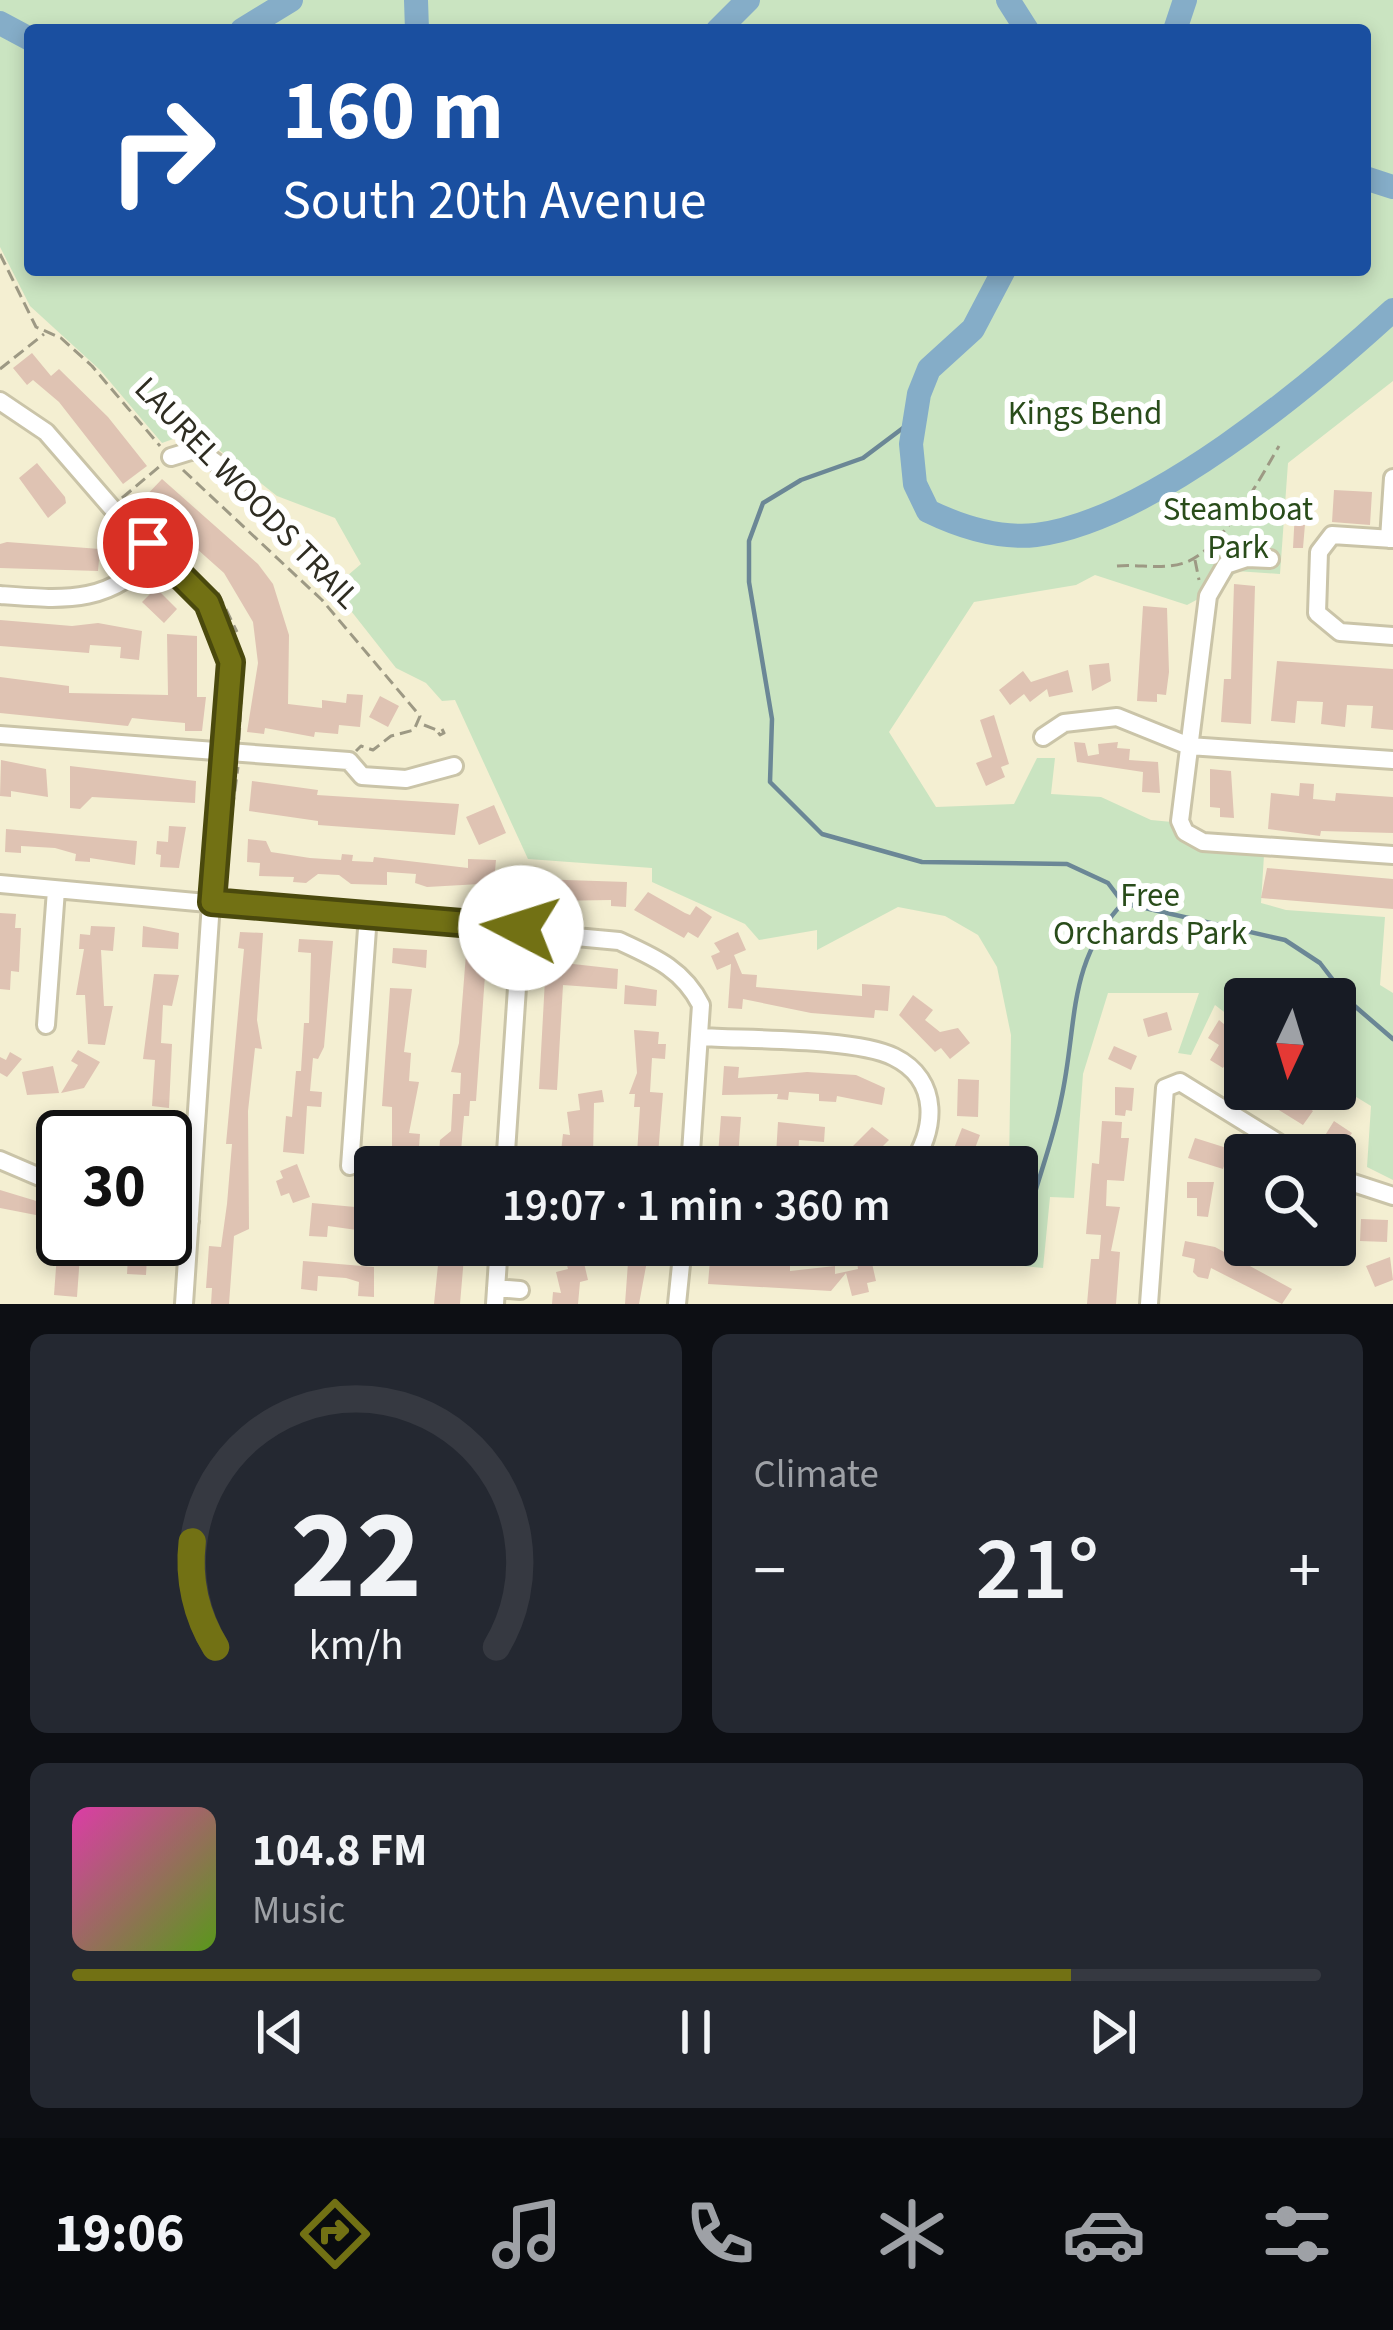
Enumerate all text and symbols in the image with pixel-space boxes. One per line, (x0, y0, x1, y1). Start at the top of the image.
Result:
text: 160 m (282, 52, 504, 172)
icon: right (84, 72, 240, 228)
text: South 20th Avenue (282, 163, 706, 240)
street label: LAUREL WOODS TRAIL (124, 366, 370, 620)
park label: Kings Bend (1008, 390, 1162, 437)
park label: Steamboat Park (1163, 486, 1313, 571)
pin (97, 492, 199, 594)
icon: arrive (115, 510, 181, 576)
position arrow (458, 865, 584, 991)
park label: Free Orchards Park (1053, 872, 1248, 957)
north arrow (1224, 978, 1356, 1110)
map controls (1224, 978, 1356, 1266)
speed limit sign: 30 (36, 1110, 192, 1266)
button: search (1224, 1134, 1356, 1266)
text: 19:07 · 1 min · 360 m (502, 1174, 890, 1238)
text: Climate (754, 1447, 879, 1503)
text: 22 (290, 1468, 422, 1646)
text: 21° (975, 1506, 1099, 1634)
text: − (754, 1524, 786, 1618)
text: + (1288, 1524, 1321, 1618)
text: km/h (308, 1614, 403, 1675)
text: 104.8 FM (252, 1819, 427, 1883)
text: Music (252, 1883, 345, 1939)
icon: previous (247, 1999, 313, 2065)
icon: pause (663, 1999, 729, 2065)
icon: next (1080, 1999, 1146, 2065)
icon: directions (293, 2192, 377, 2276)
icon: music (485, 2192, 569, 2276)
icon: phone (678, 2192, 762, 2276)
icon: climate (870, 2192, 954, 2276)
icon: car (1062, 2192, 1146, 2276)
icon: filters (1255, 2192, 1339, 2276)
text: 19:06 (54, 2196, 184, 2273)

